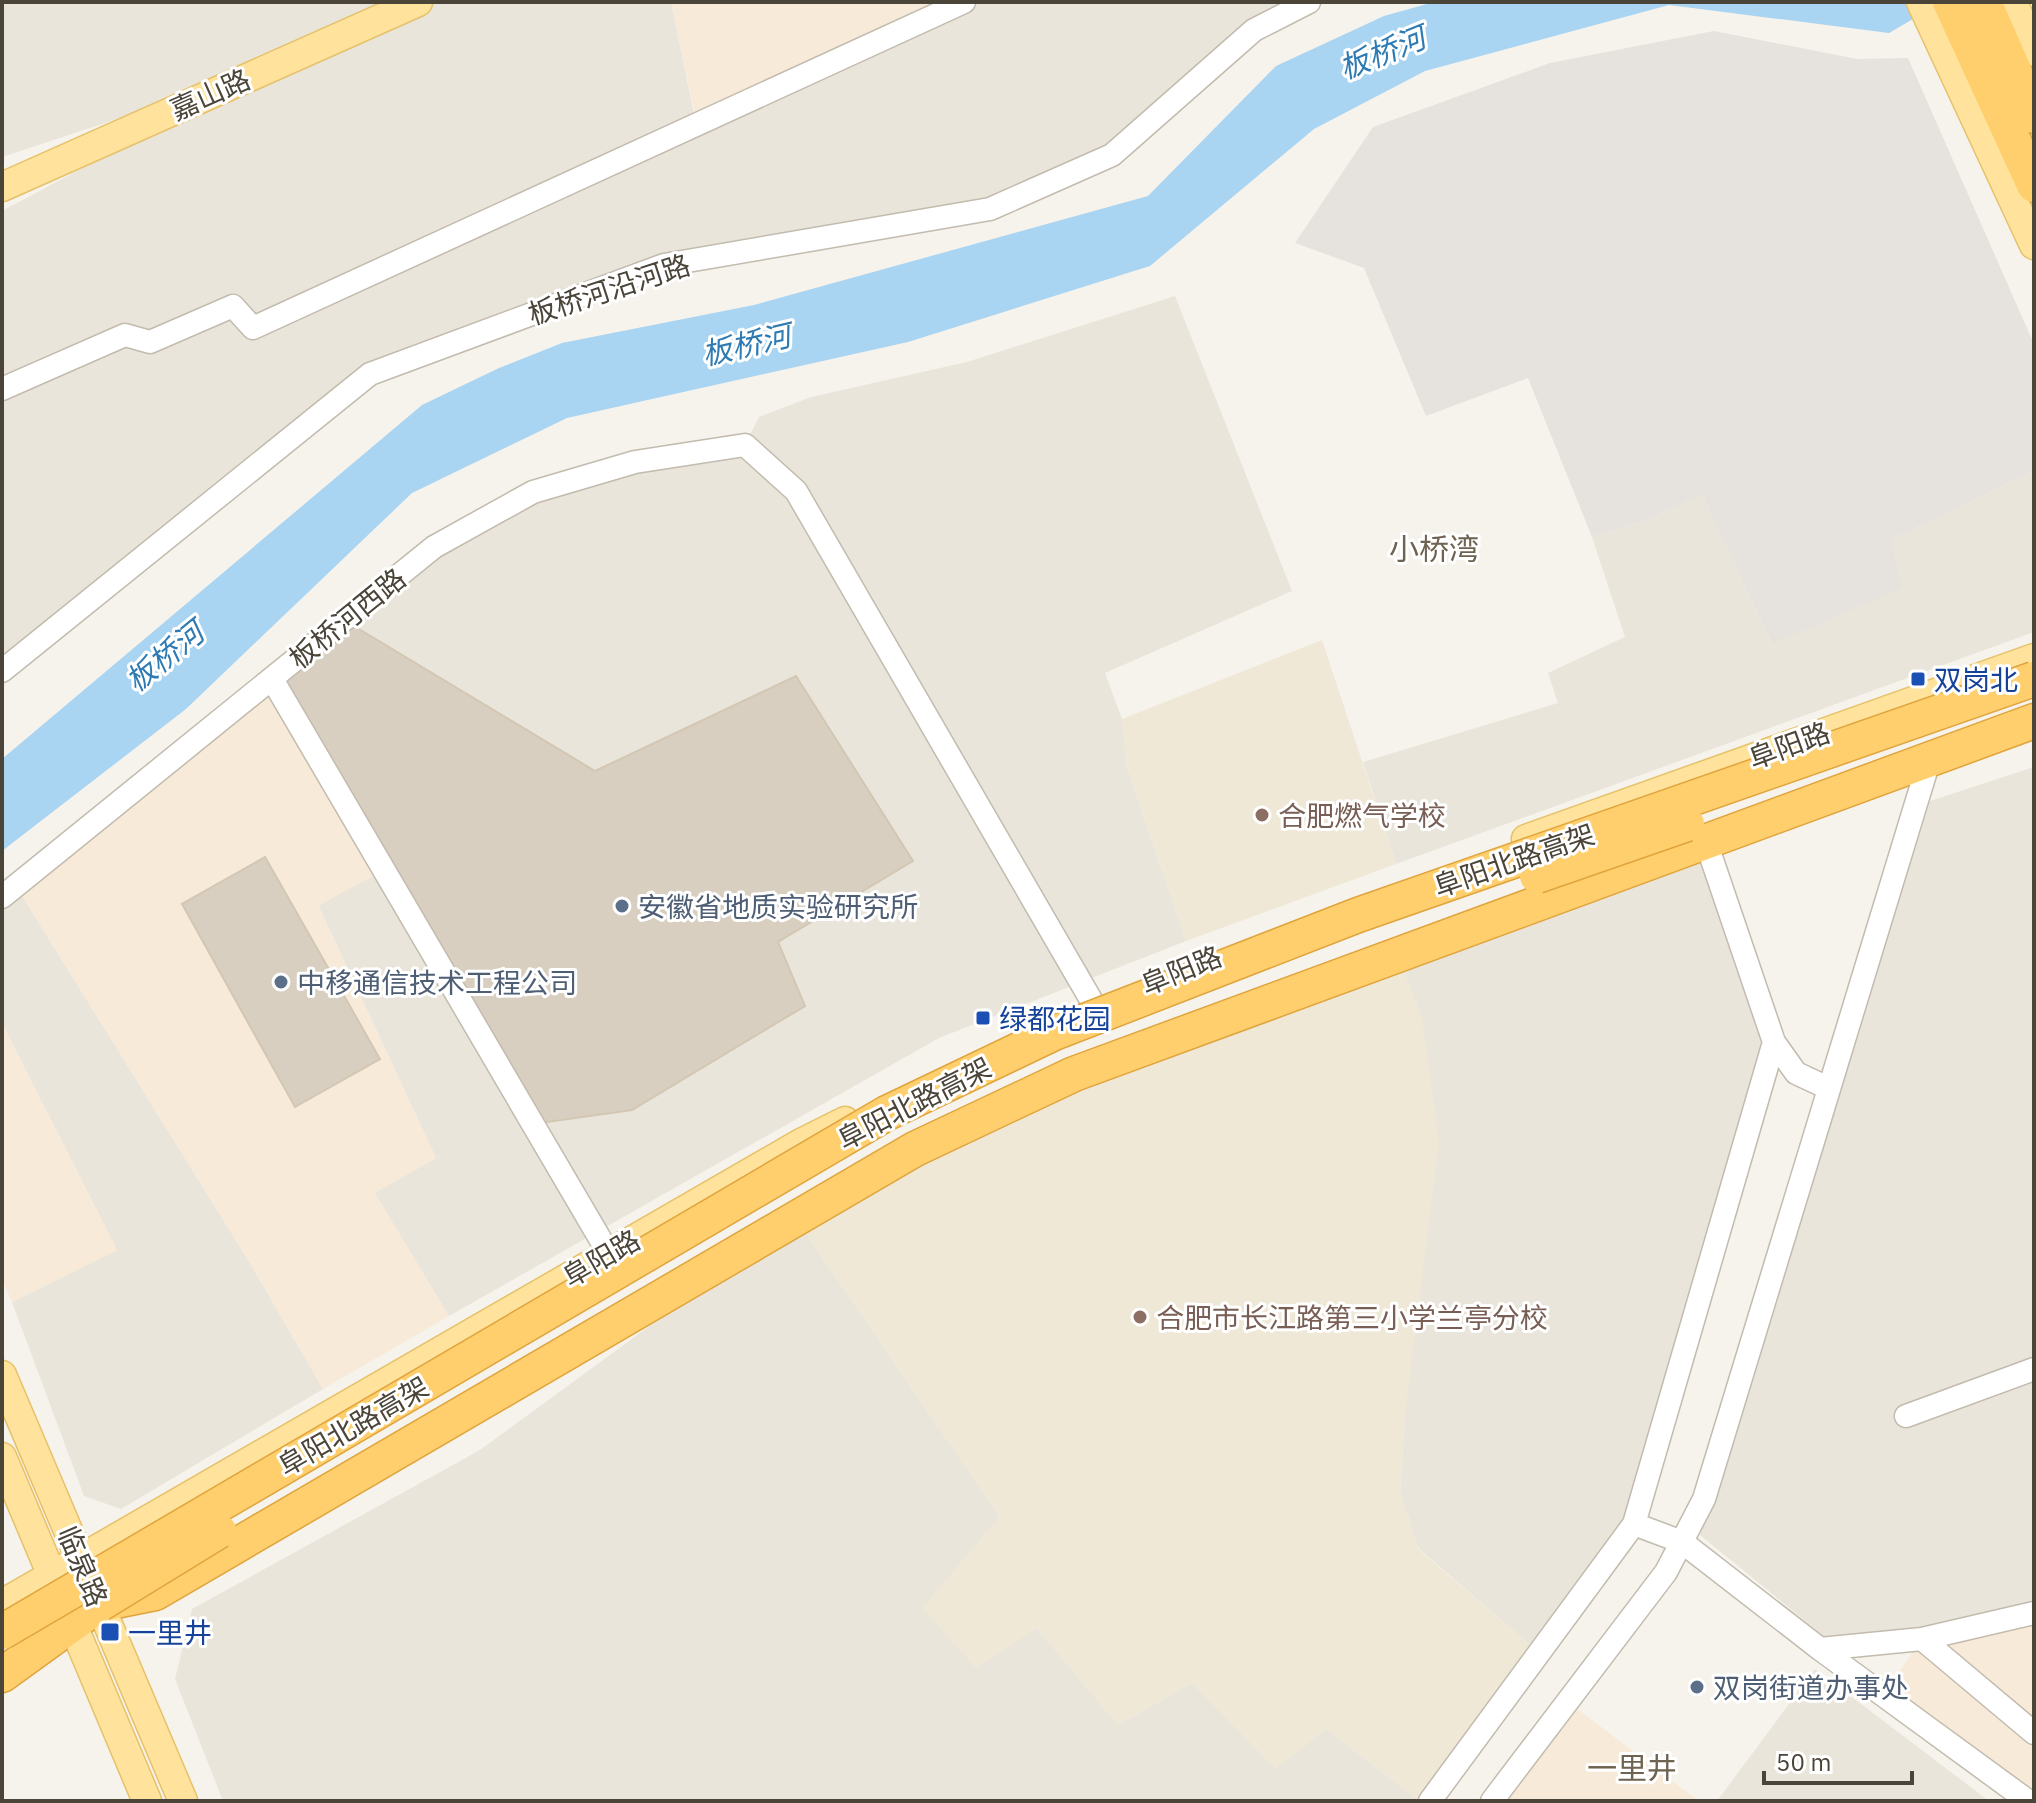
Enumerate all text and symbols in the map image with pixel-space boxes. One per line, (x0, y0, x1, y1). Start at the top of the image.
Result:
water label: 板桥河 (1333, 15, 1436, 87)
street label: 嘉山路 (164, 60, 256, 128)
street label: 板桥河沿河路 (523, 245, 695, 333)
water label: 板桥河 (698, 314, 799, 373)
district label: 小桥湾 (1389, 529, 1479, 568)
street label: 板桥河西路 (281, 560, 413, 676)
water label: 板桥河 (117, 609, 215, 699)
place label: 双岗北 (1934, 661, 2018, 698)
marker: 双岗北 (1909, 670, 1927, 688)
street label: 阜阳路 (1743, 713, 1835, 777)
place label: 合肥燃气学校 (1278, 797, 1446, 834)
marker: 合肥燃气学校 (1253, 806, 1271, 824)
street label: 阜阳北路高架 (1429, 815, 1599, 905)
place label: 安徽省地质实验研究所 (638, 888, 918, 925)
marker: 安徽省地质实验研究所 (613, 897, 631, 915)
street label: 阜阳路 (1135, 937, 1227, 1003)
place label: 中移通信技术工程公司 (297, 964, 577, 1001)
marker: 中移通信技术工程公司 (272, 973, 290, 991)
place label: 绿都花园 (999, 1000, 1111, 1037)
marker: 绿都花园 (974, 1009, 992, 1027)
street label: 阜阳北路高架 (831, 1048, 997, 1158)
street label: 阜阳路 (555, 1221, 647, 1295)
place label: 合肥市长江路第三小学兰亭分校 (1156, 1299, 1548, 1336)
marker: 合肥市长江路第三小学兰亭分校 (1131, 1308, 1149, 1326)
street label: 阜阳北路高架 (271, 1368, 435, 1484)
street label: 临泉路 (50, 1520, 116, 1612)
place label: 一里井 (128, 1614, 212, 1651)
marker: 一里井 (99, 1621, 121, 1643)
place label: 双岗街道办事处 (1713, 1669, 1909, 1706)
marker: 双岗街道办事处 (1688, 1678, 1706, 1696)
scale bar (1764, 1735, 1912, 1785)
text: 50 m (1776, 1746, 1831, 1778)
district label: 一里井 (1587, 1748, 1677, 1787)

